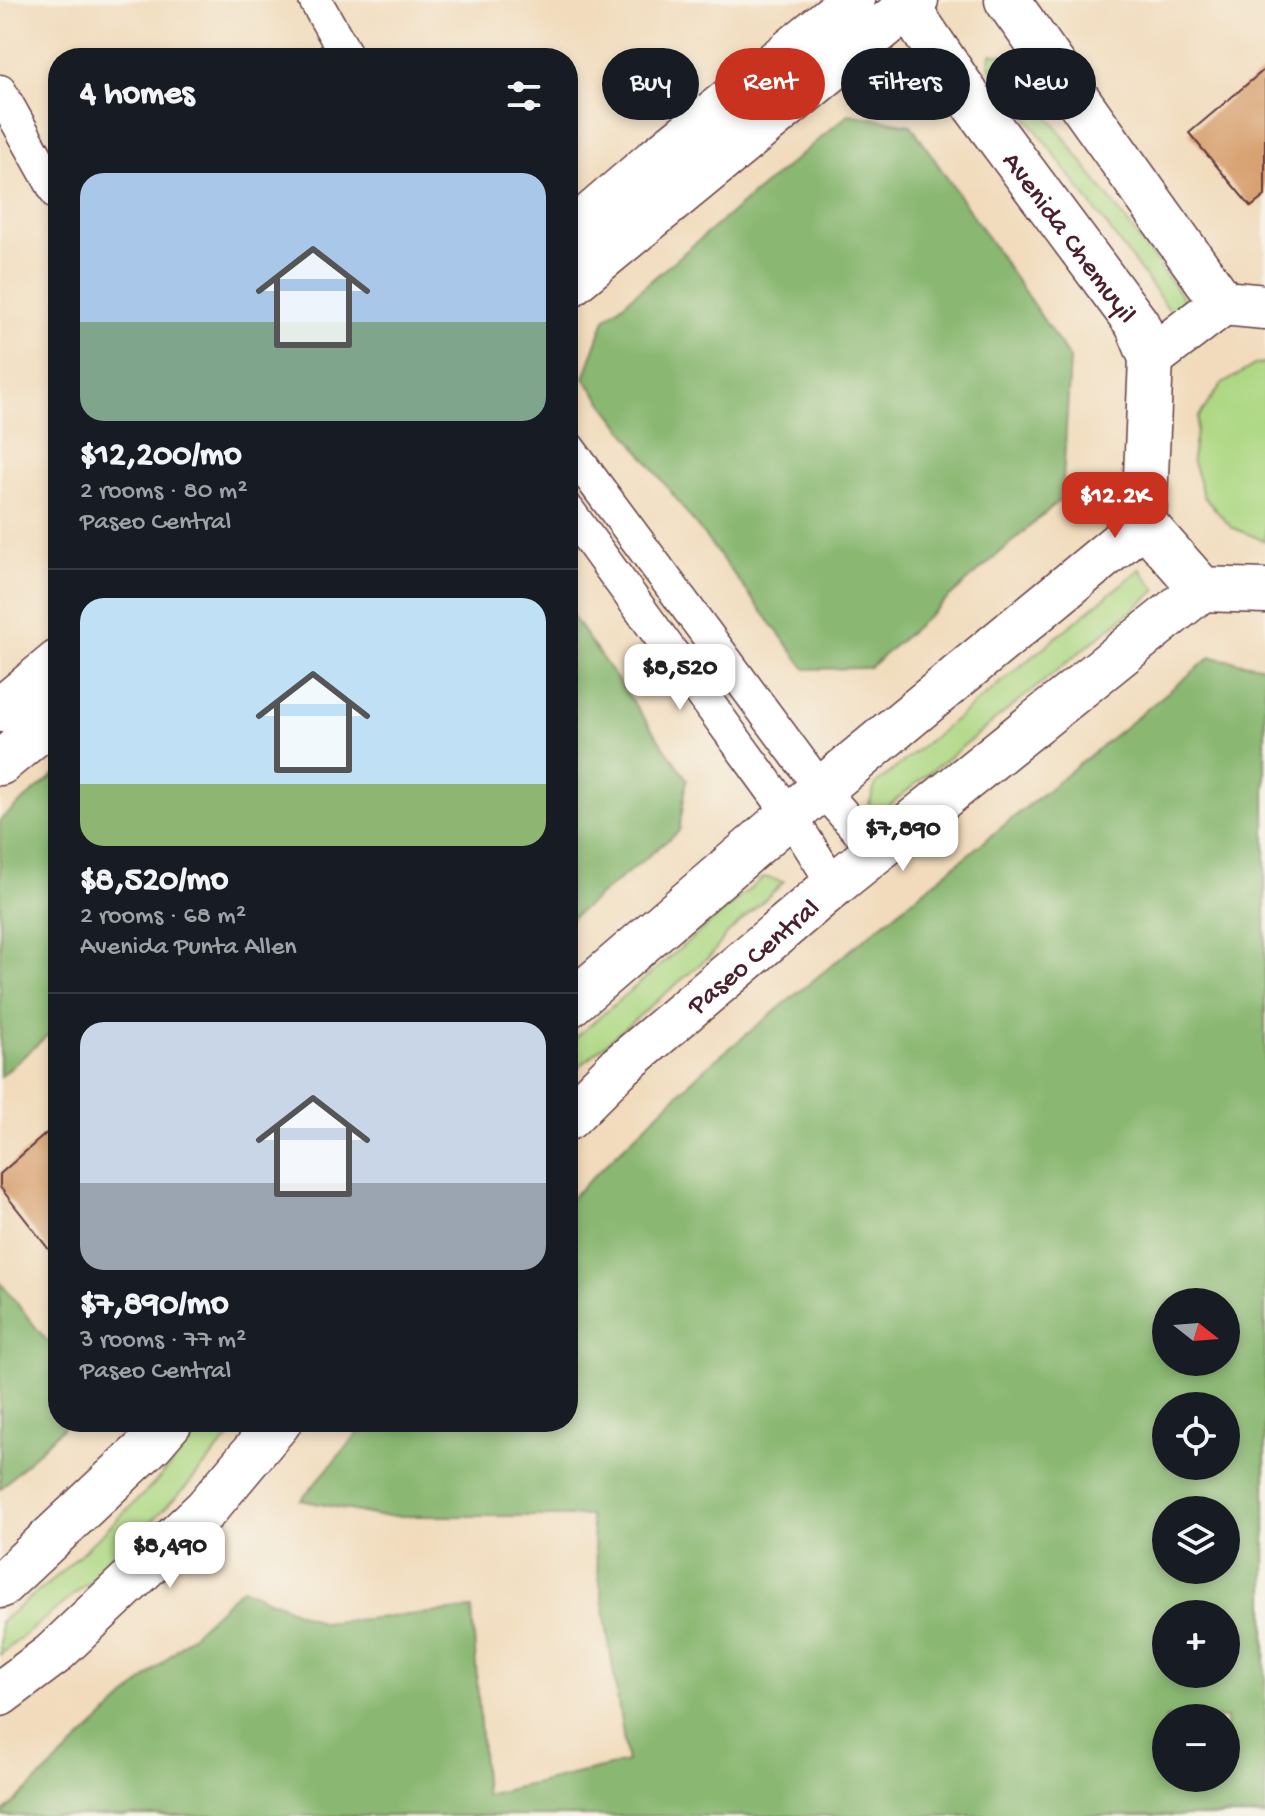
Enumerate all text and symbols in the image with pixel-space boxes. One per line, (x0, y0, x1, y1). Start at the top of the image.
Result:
chip: Buy (602, 48, 699, 120)
chip: Rent (715, 48, 825, 120)
chip: Filters (841, 48, 970, 120)
chip: New (986, 48, 1096, 120)
icon: filters (502, 74, 546, 118)
text: 4 homes (80, 76, 194, 116)
street label: Avenida Chemuyil (993, 146, 1142, 331)
icon: home (241, 225, 385, 369)
text: $12,200/mo (80, 437, 242, 477)
pin: $12.2K (1050, 472, 1180, 540)
text: 2 rooms · 80 m² (80, 477, 248, 508)
text: $12.2K (1080, 482, 1150, 513)
text: Paseo Central (80, 508, 231, 539)
pin: $8,520 (615, 644, 745, 712)
icon: home (241, 650, 385, 794)
text: $8,520 (642, 654, 718, 685)
pin: $7,890 (838, 805, 968, 873)
text: $7,890 (865, 815, 941, 846)
text: $8,520/mo (80, 862, 228, 902)
street label: Paseo Central (681, 893, 827, 1024)
text: 2 rooms · 68 m² (80, 902, 246, 933)
text: Avenida Punta Allen (80, 933, 297, 964)
icon: home (241, 1074, 385, 1218)
text: $7,890/mo (80, 1286, 229, 1326)
north arrow (1152, 1288, 1240, 1376)
map controls (1152, 1288, 1240, 1792)
text: 3 rooms · 77 m² (80, 1326, 246, 1357)
text: Paseo Central (80, 1357, 231, 1388)
button: locate (1152, 1392, 1240, 1480)
button: layers (1152, 1496, 1240, 1584)
pin: $8,490 (105, 1522, 235, 1590)
text: $8,490 (133, 1532, 207, 1563)
button: + (1152, 1600, 1240, 1688)
button: − (1152, 1704, 1240, 1792)

